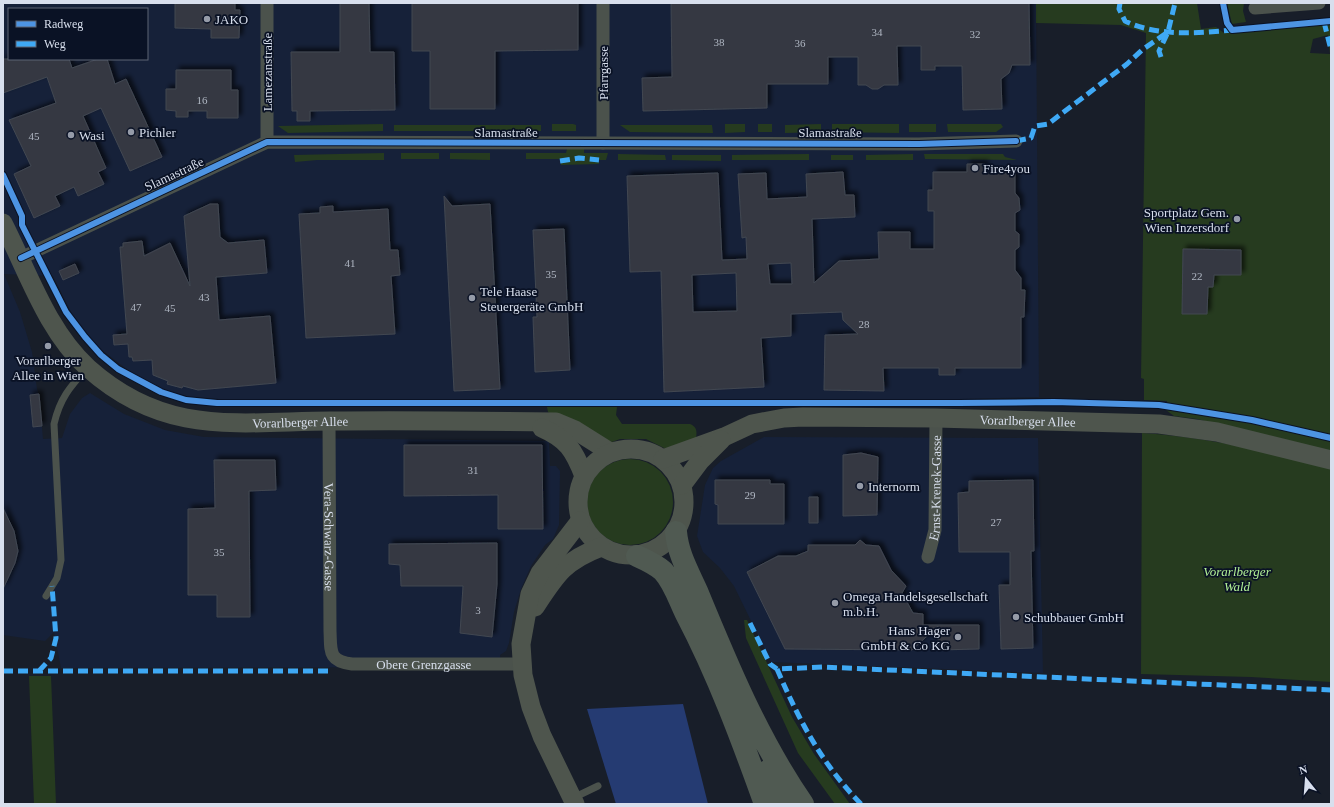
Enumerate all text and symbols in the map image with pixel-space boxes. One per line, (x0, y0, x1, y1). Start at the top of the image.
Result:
legend (8, 8, 148, 60)
place label: JAKO (215, 12, 248, 27)
marker: JAKO (202, 14, 212, 24)
text: Radweg (44, 17, 83, 31)
house number: 34 (872, 26, 883, 38)
house number: 32 (970, 28, 981, 40)
street label: Lamezanstraße (260, 32, 275, 111)
house number: 38 (714, 36, 725, 48)
text: Weg (44, 37, 66, 51)
house number: 36 (795, 37, 806, 49)
street label: Pfarrgasse (596, 46, 611, 100)
house number: 16 (197, 94, 208, 106)
place label: Pichler (139, 125, 176, 140)
street label: Slamastraße (474, 125, 538, 140)
street label: Slamastraße (798, 125, 862, 140)
marker: Pichler (126, 127, 136, 137)
place label: Wasi (79, 128, 105, 143)
house number: 45 (29, 130, 40, 142)
marker: Wasi (66, 130, 76, 140)
street label: Slamastraße (142, 154, 206, 194)
place label: Fire4you (983, 161, 1030, 176)
marker: Fire4you (970, 163, 980, 173)
place label: Sportplatz Gem. Wien Inzersdorf (1144, 205, 1230, 235)
marker: Sportplatz Gem. Wien Inzersdorf (1232, 214, 1242, 224)
house number: 41 (345, 257, 356, 269)
house number: 35 (546, 268, 557, 280)
house number: 22 (1192, 270, 1203, 282)
place label: Tele Haase Steuergeräte GmbH (480, 284, 583, 314)
house number: 43 (199, 291, 210, 303)
marker: Tele Haase Steuergeräte GmbH (467, 293, 477, 303)
house number: 47 (131, 301, 142, 313)
house number: 45 (165, 302, 176, 314)
house number: 28 (859, 318, 870, 330)
marker: Vorarlberger Allee in Wien (43, 341, 53, 351)
place label: Vorarlberger Allee in Wien (12, 353, 85, 383)
street label: Vorarlberger Allee (979, 412, 1076, 429)
street label: Vorarlberger Allee (252, 413, 348, 430)
street label: Ernst-Krenek-Gasse (925, 435, 943, 542)
house number: 31 (468, 464, 479, 476)
place label: Internorm (868, 479, 920, 494)
marker: Internorm (855, 481, 865, 491)
street label: Vera-Schwarz-Gasse (322, 483, 337, 591)
house number: 29 (745, 489, 756, 501)
house number: 27 (991, 516, 1002, 528)
house number: 35 (214, 546, 225, 558)
park label: Vorarlberger Wald (1203, 564, 1272, 594)
place label: Omega Handelsgesellschaft m.b.H. (843, 589, 988, 619)
marker: Omega Handelsgesellschaft m.b.H. (830, 598, 840, 608)
house number: 3 (475, 604, 481, 616)
place label: Schubbauer GmbH (1024, 610, 1124, 625)
marker: Schubbauer GmbH (1011, 612, 1021, 622)
place label: Hans Hager GmbH & Co KG (861, 623, 951, 653)
marker: Hans Hager GmbH & Co KG (953, 632, 963, 642)
street label: Obere Grenzgasse (376, 657, 472, 672)
north arrow (1286, 759, 1326, 799)
text: N (1298, 763, 1309, 776)

